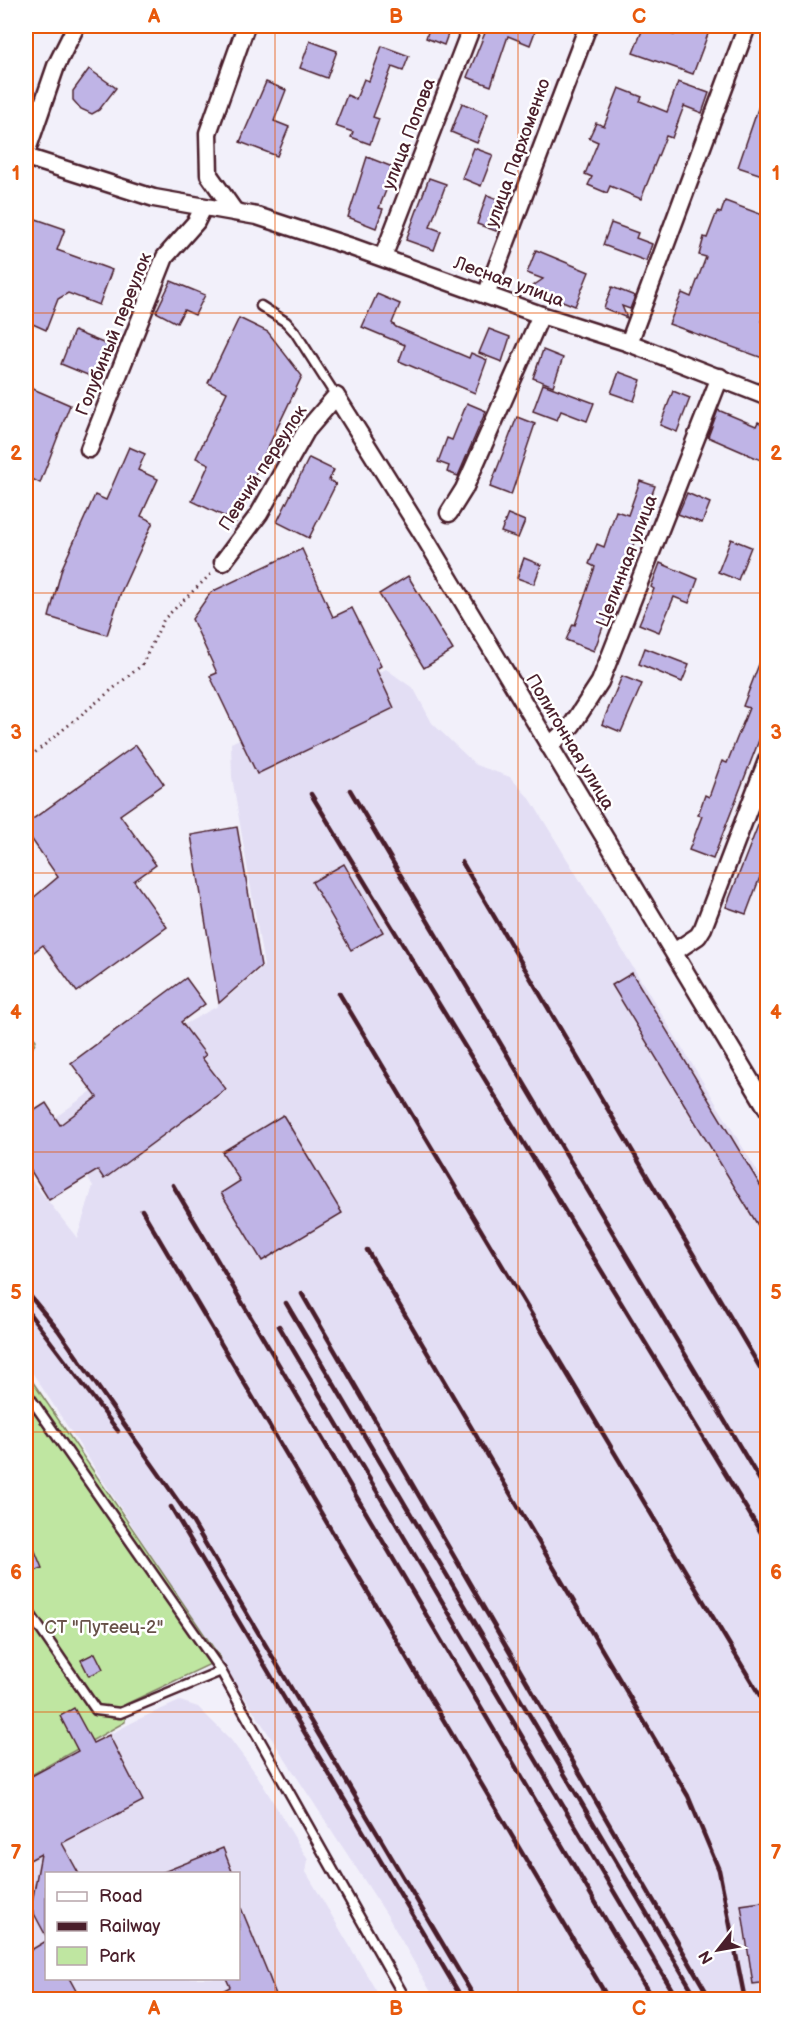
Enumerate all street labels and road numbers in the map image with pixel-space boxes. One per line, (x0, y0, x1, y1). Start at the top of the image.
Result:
street label: улица Попова (378, 75, 440, 193)
street label: улица Пархоменко (481, 76, 555, 230)
street label: Голубиный переулок (72, 249, 156, 419)
street label: Лесная улица (450, 252, 567, 312)
street label: Певчий переулок (215, 401, 312, 535)
street label: Целинная улица (592, 492, 662, 630)
street label: Полигонная улица (521, 670, 619, 814)

